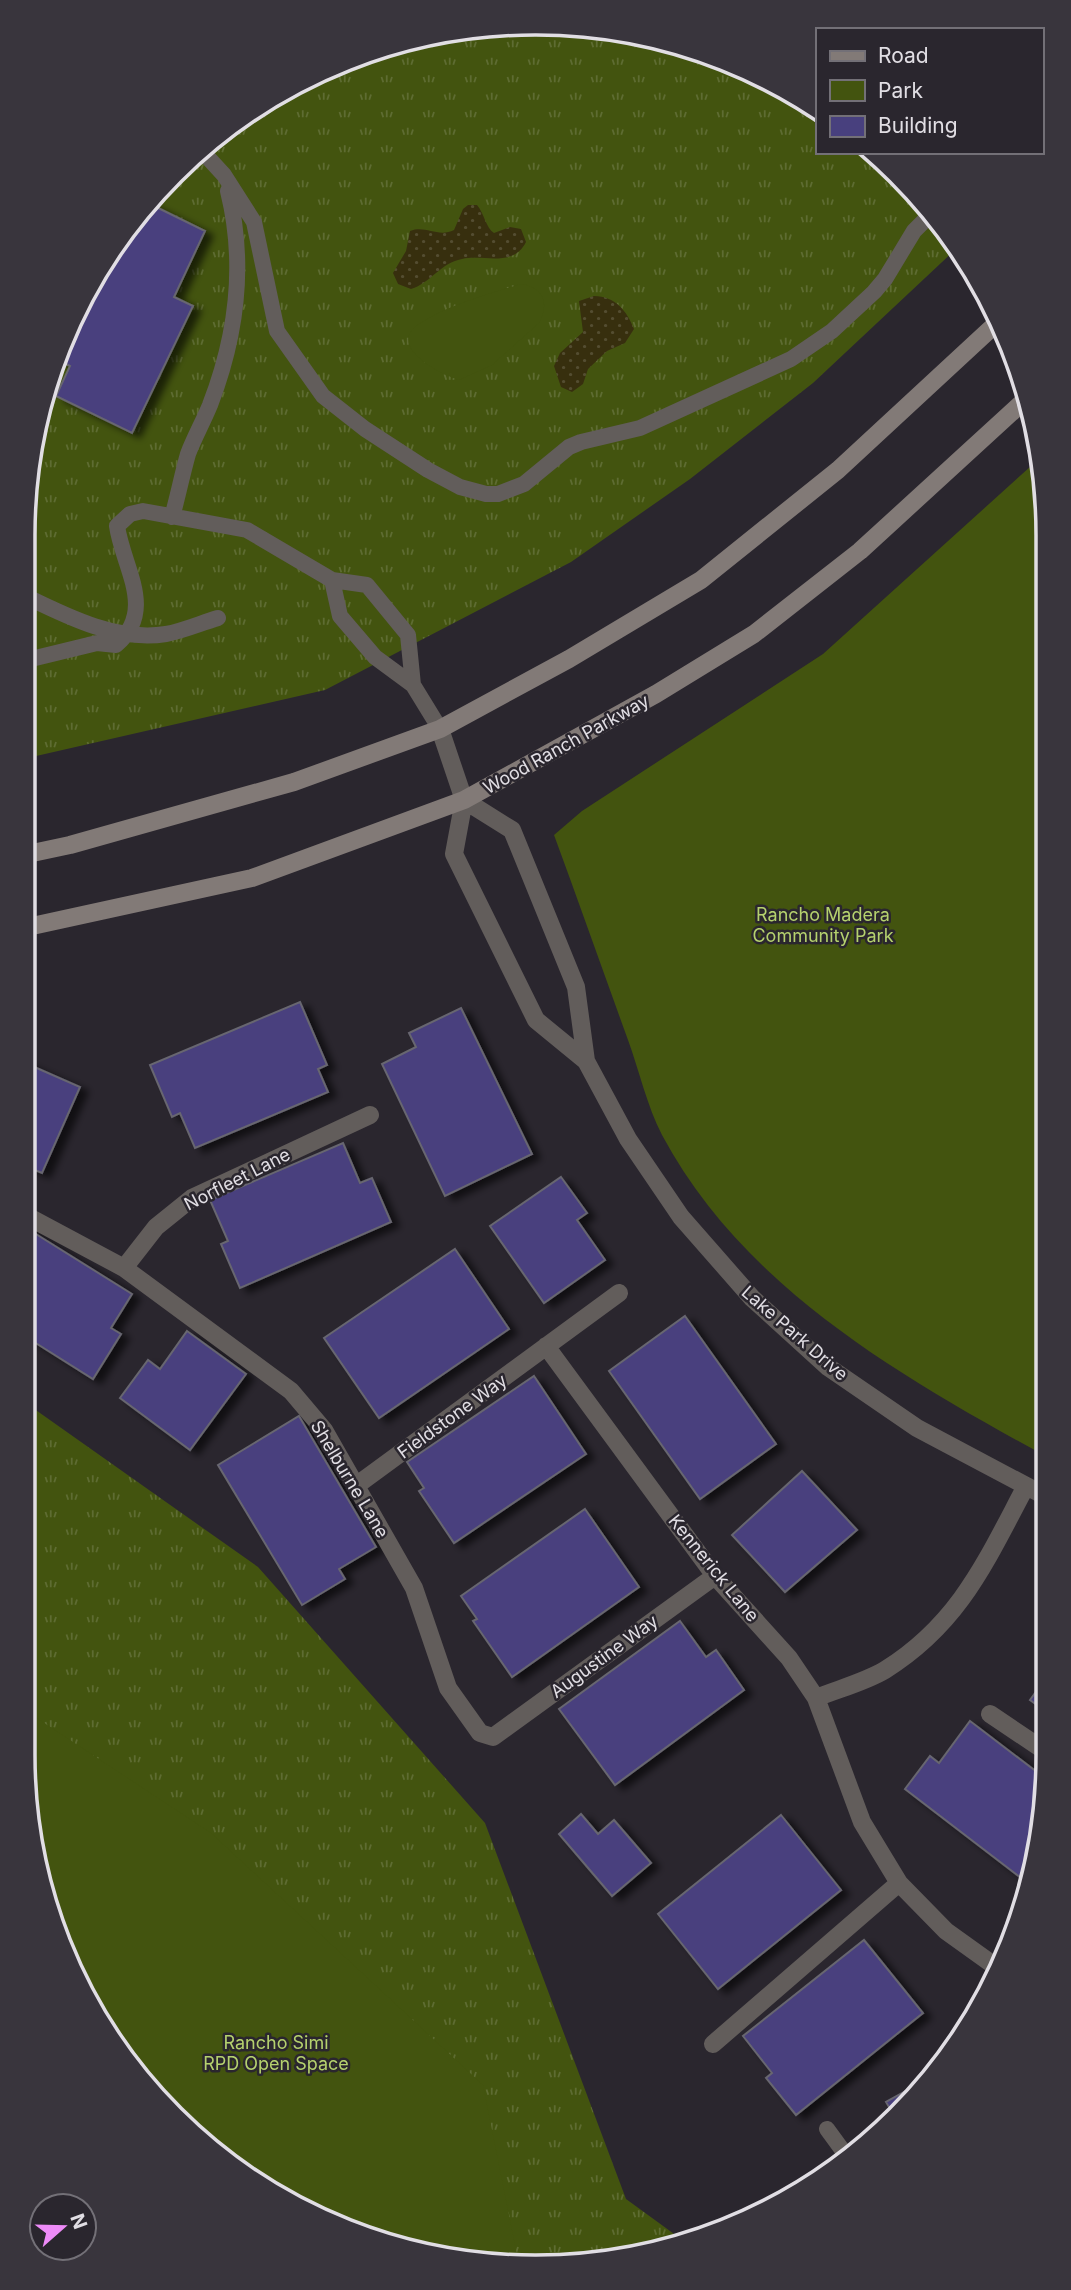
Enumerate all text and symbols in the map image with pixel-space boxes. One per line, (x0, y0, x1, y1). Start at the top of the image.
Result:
legend (816, 28, 1043, 154)
text: Road (878, 43, 929, 68)
text: Park (878, 78, 923, 103)
text: Building (878, 113, 958, 138)
street label: Wood Ranch Parkway (480, 690, 652, 798)
park label: Rancho Madera Community Park (752, 904, 894, 946)
street label: Norfleet Lane (181, 1143, 293, 1215)
street label: Lake Park Drive (738, 1281, 852, 1385)
street label: Fieldstone Way (393, 1369, 511, 1463)
street label: Shelburne Lane (307, 1416, 393, 1542)
street label: Kennerick Lane (664, 1510, 764, 1626)
street label: Augustine Way (546, 1610, 662, 1702)
park label: Rancho Simi RPD Open Space (203, 2032, 349, 2074)
north arrow (28, 2192, 98, 2262)
text: N (65, 2211, 92, 2232)

